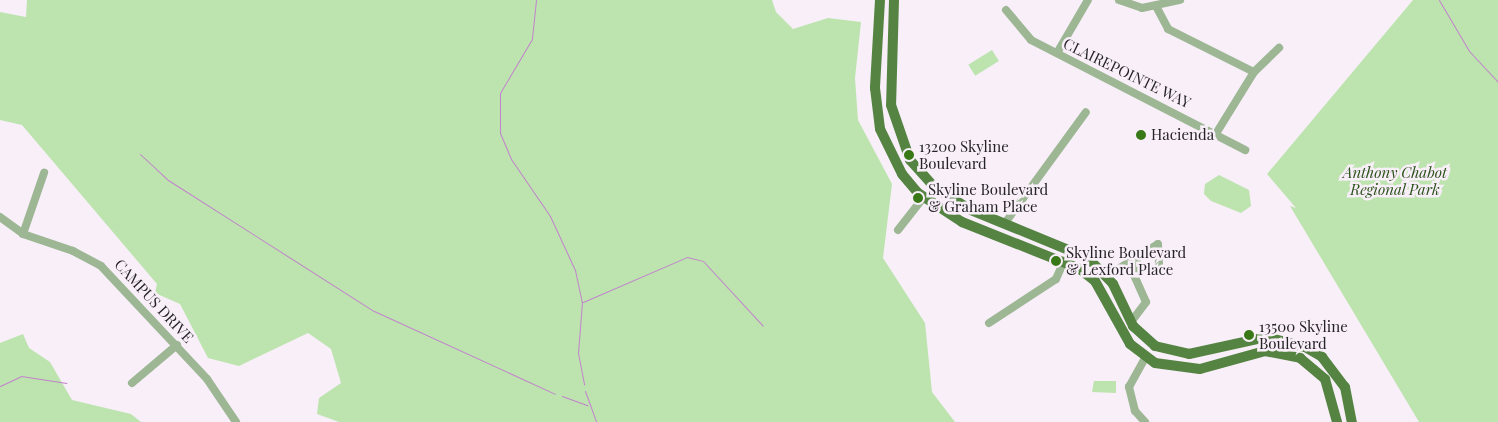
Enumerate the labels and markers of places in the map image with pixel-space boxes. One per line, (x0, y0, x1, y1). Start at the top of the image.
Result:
place label: Hacienda (1151, 126, 1214, 144)
marker: Hacienda (1135, 129, 1147, 141)
place label: 13200 Skyline Boulevard (919, 137, 1009, 172)
marker: 13200 Skyline Boulevard (903, 149, 915, 161)
place label: Skyline Boulevard & Graham Place (928, 180, 1048, 215)
marker: Skyline Boulevard & Graham Place (912, 192, 924, 204)
place label: Skyline Boulevard & Lexford Place (1066, 243, 1186, 278)
marker: Skyline Boulevard & Lexford Place (1050, 255, 1062, 267)
place label: 13500 Skyline Boulevard (1259, 317, 1348, 352)
marker: 13500 Skyline Boulevard (1243, 329, 1255, 341)

